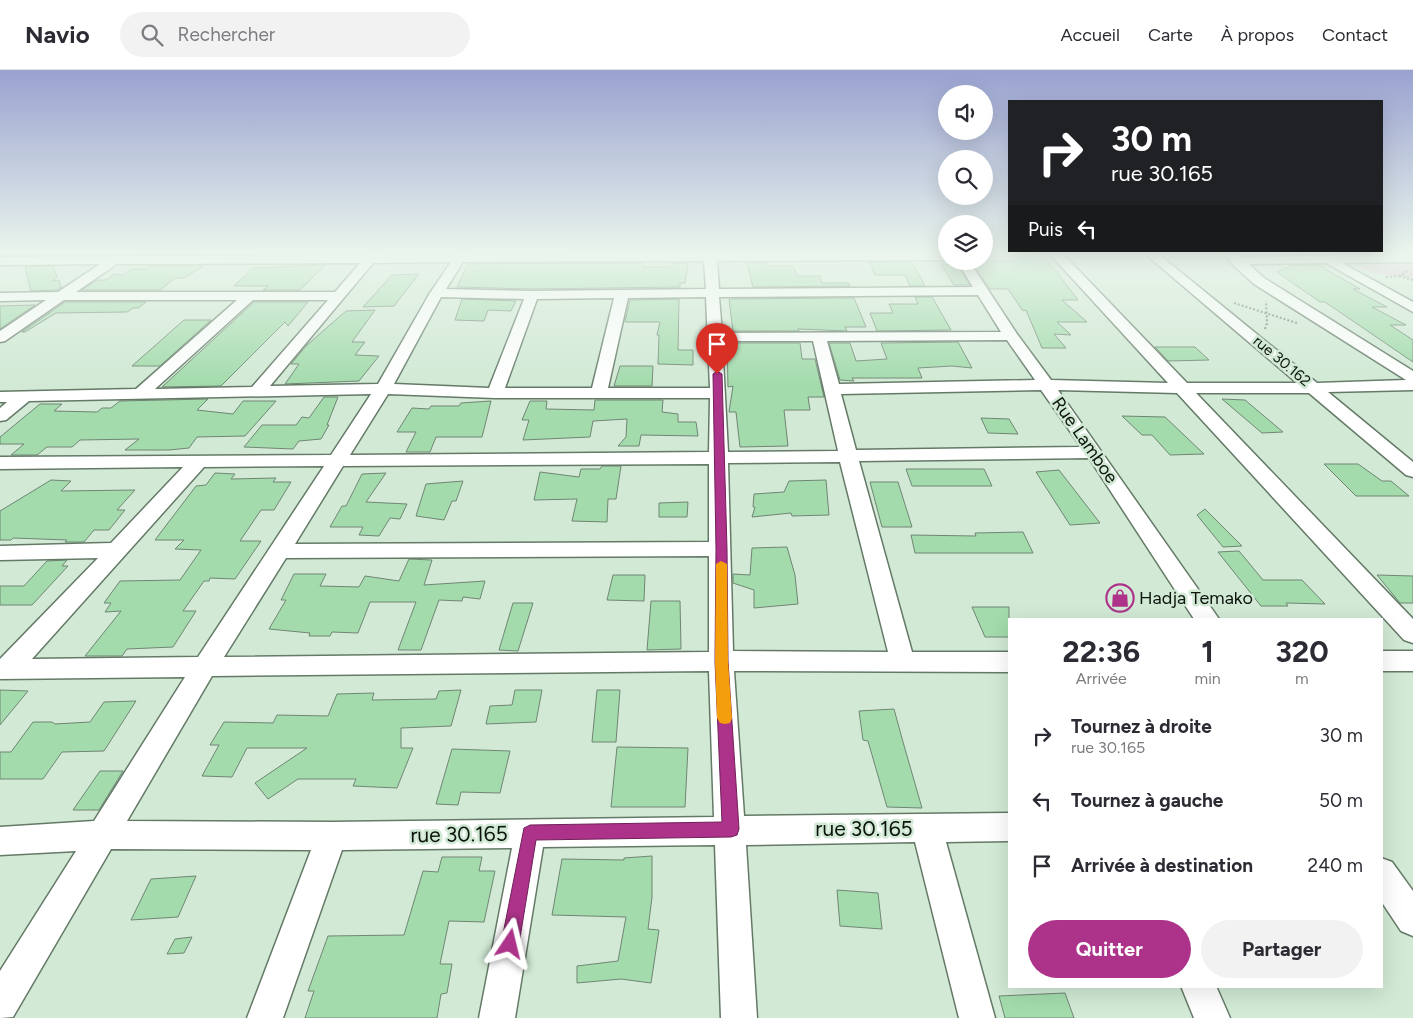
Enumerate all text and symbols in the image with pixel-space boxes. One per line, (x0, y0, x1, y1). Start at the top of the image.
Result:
search box (120, 12, 470, 57)
text: Navio (25, 20, 90, 49)
icon: search (138, 21, 166, 49)
text: Rechercher (178, 23, 275, 46)
text: Accueil (1060, 24, 1120, 46)
text: Carte (1148, 24, 1193, 46)
text: À propos (1221, 24, 1294, 46)
text: Contact (1322, 24, 1388, 46)
map controls (938, 85, 993, 270)
button: sound (938, 85, 993, 140)
text: 30 m (1111, 118, 1192, 160)
icon: right (1028, 120, 1093, 185)
button: search (938, 150, 993, 205)
text: rue 30.165 (1111, 160, 1213, 187)
button: layers (938, 215, 993, 270)
icon: left (1073, 215, 1101, 243)
text: Puis (1028, 218, 1063, 241)
pin (696, 323, 738, 374)
icon: arrive (703, 330, 731, 358)
street label: rue 30.162 (1250, 332, 1314, 390)
street label: Rue Lamboe (1047, 393, 1123, 488)
shop icon: Hadja Temako (1105, 583, 1135, 613)
place label: Hadja Temako (1139, 587, 1253, 609)
text: 22:36 (1062, 633, 1140, 670)
text: 1 (1201, 633, 1214, 670)
text: 320 (1275, 633, 1329, 670)
text: Arrivée (1076, 669, 1127, 688)
text: min (1195, 669, 1221, 688)
text: m (1295, 669, 1309, 688)
text: Tournez à droite (1071, 715, 1212, 738)
icon: right (1028, 722, 1056, 750)
text: 30 m (1320, 724, 1363, 747)
text: rue 30.165 (1071, 738, 1145, 757)
icon: left (1028, 787, 1056, 815)
text: Tournez à gauche (1071, 789, 1223, 812)
text: 50 m (1319, 789, 1363, 812)
street label: rue 30.165 (815, 816, 913, 841)
street label: rue 30.165 (410, 821, 508, 847)
icon: arrive (1028, 852, 1056, 880)
text: Arrivée à destination (1071, 854, 1253, 877)
text: 240 m (1308, 854, 1363, 877)
position arrow (483, 917, 535, 969)
button: Quitter (1028, 920, 1191, 978)
button: Partager (1201, 920, 1363, 978)

